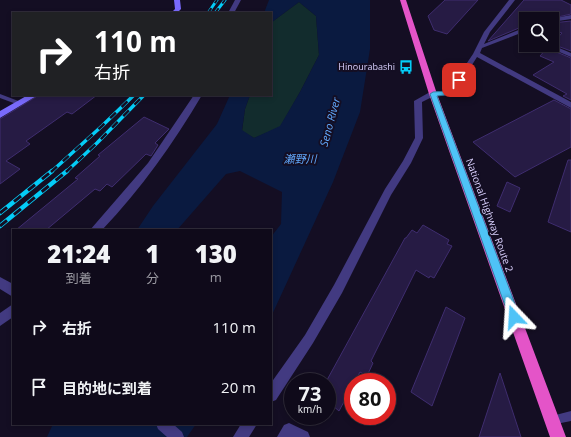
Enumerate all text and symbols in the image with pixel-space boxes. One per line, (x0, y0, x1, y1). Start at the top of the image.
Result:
map controls (519, 12, 559, 52)
button: search (519, 12, 559, 52)
text: 110 m (94, 22, 177, 60)
icon: right (28, 28, 80, 80)
bus stop icon: Hinourabashi (398, 59, 414, 75)
text: 右折 (94, 60, 130, 84)
place label: Hinourabashi (338, 60, 395, 73)
pin (442, 63, 476, 97)
icon: arrive (448, 69, 470, 91)
water label: Seno River (316, 95, 343, 148)
water label: 瀬野川 (284, 151, 317, 166)
street label: National Highway Route 2 (463, 156, 517, 274)
text: 21:24 (47, 237, 110, 270)
text: 1 (145, 237, 160, 270)
text: 130 (195, 237, 237, 270)
text: m (210, 268, 222, 286)
text: 到着 (66, 269, 92, 287)
text: 分 (146, 269, 159, 287)
position arrow (493, 296, 535, 338)
icon: right (28, 316, 50, 338)
text: 110 m (212, 317, 256, 337)
text: 右折 (62, 318, 92, 338)
speed limit sign: 80 (344, 373, 396, 425)
icon: arrive (28, 376, 50, 398)
text: 20 m (221, 377, 256, 397)
text: 目的地に到着 (62, 378, 152, 398)
text: 73 (299, 380, 321, 407)
text: km/h (298, 402, 322, 416)

